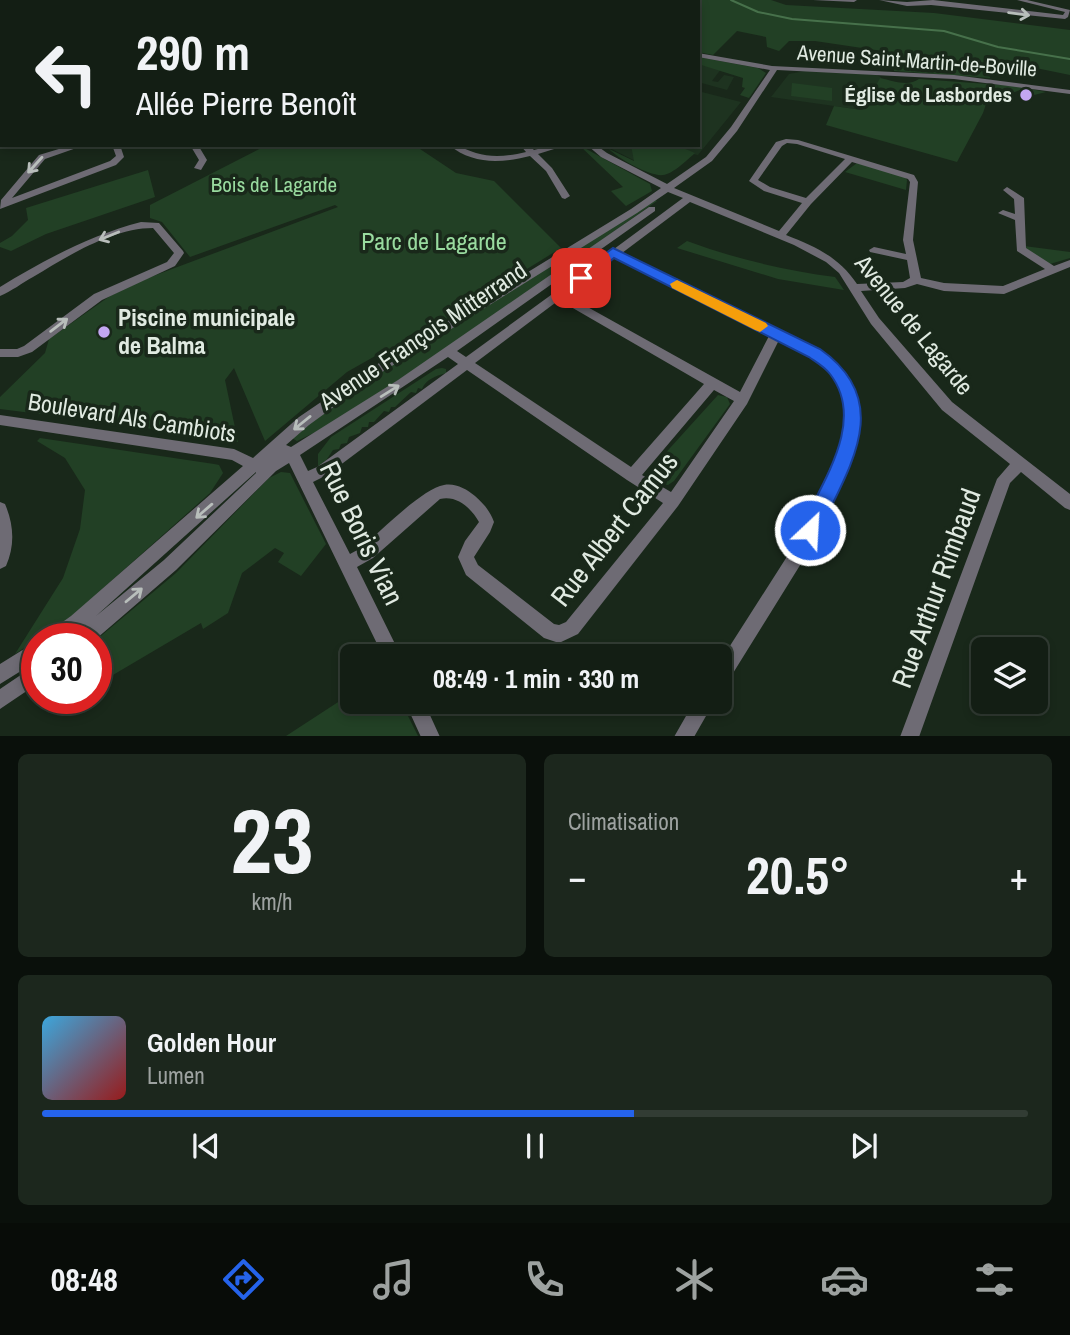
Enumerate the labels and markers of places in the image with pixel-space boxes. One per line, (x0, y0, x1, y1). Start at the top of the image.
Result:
place label: Église de Lasbordes (845, 80, 1012, 109)
marker: Église de Lasbordes (1018, 87, 1034, 103)
pin (551, 248, 611, 308)
place label: Piscine municipale de Balma (118, 301, 295, 361)
marker: Piscine municipale de Balma (96, 324, 112, 340)

